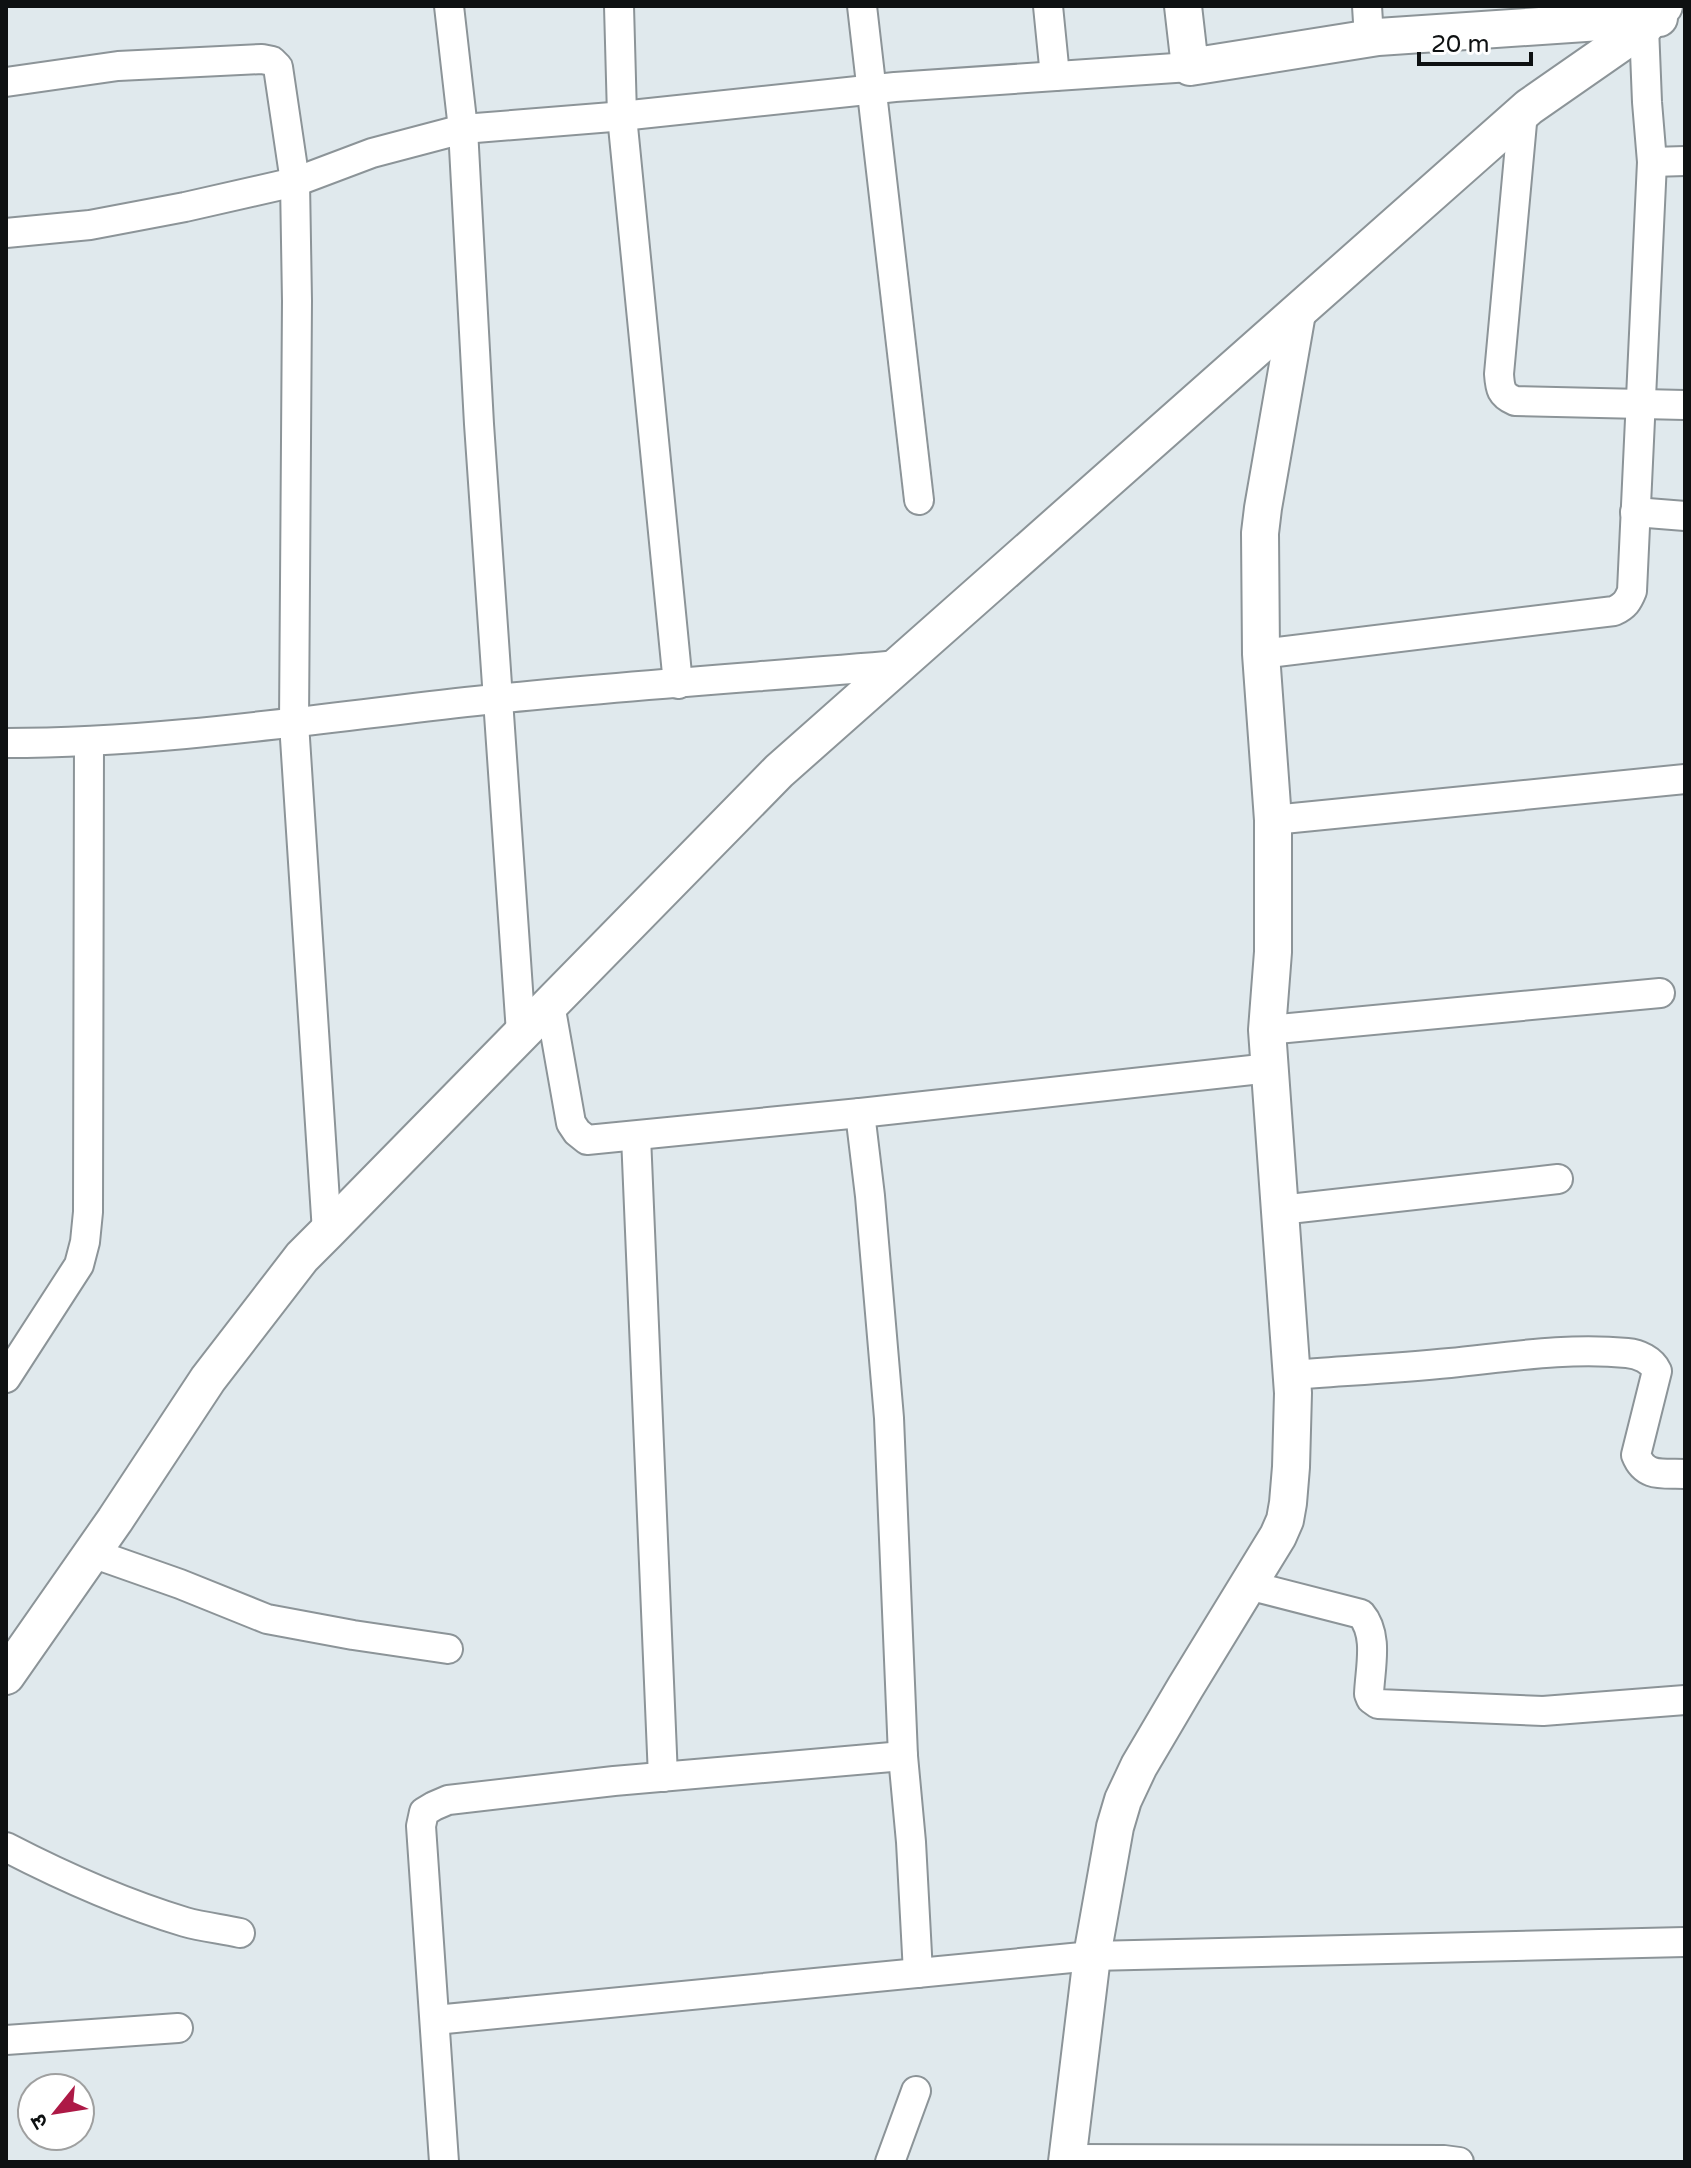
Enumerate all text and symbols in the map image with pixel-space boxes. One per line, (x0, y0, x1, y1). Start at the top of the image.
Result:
scale bar (1419, 16, 1531, 66)
text: 20 m (1431, 30, 1489, 59)
north arrow (16, 2072, 96, 2152)
text: उ (25, 2108, 54, 2134)

